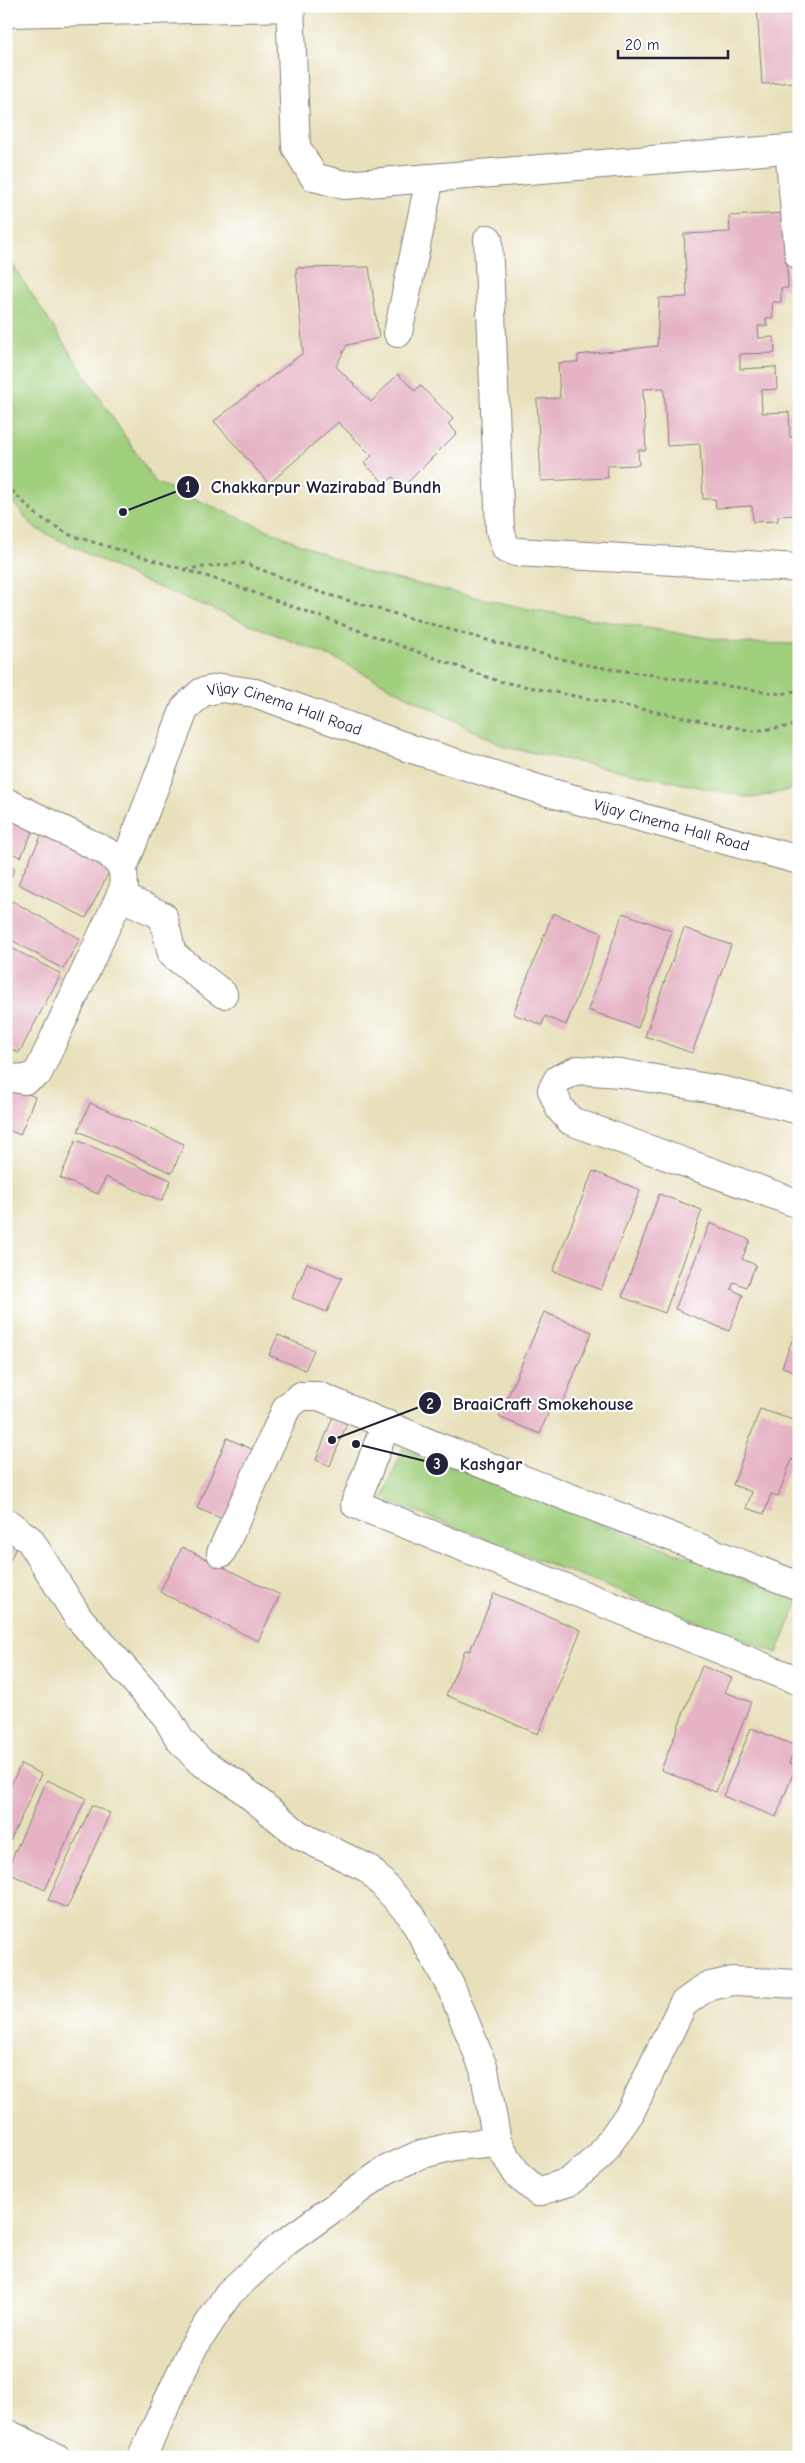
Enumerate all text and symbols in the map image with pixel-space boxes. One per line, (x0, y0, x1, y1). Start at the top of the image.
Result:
scale bar (618, 28, 728, 60)
text: 20 m (625, 36, 659, 54)
callout: Chakkarpur Wazirabad Bundh (176, 471, 451, 504)
text: Chakkarpur Wazirabad Bundh (211, 477, 441, 498)
text: 1 (185, 478, 191, 496)
street label: Vijay Cinema Hall Road (206, 679, 364, 739)
street label: Vijay Cinema Hall Road (592, 796, 751, 855)
callout: BraaiCraft Smokehouse (418, 1387, 644, 1420)
text: BraaiCraft Smokehouse (453, 1394, 633, 1415)
text: 2 (426, 1395, 434, 1413)
callout: Kashgar (424, 1448, 532, 1481)
text: Kashgar (460, 1454, 523, 1475)
text: 3 (433, 1455, 441, 1473)

